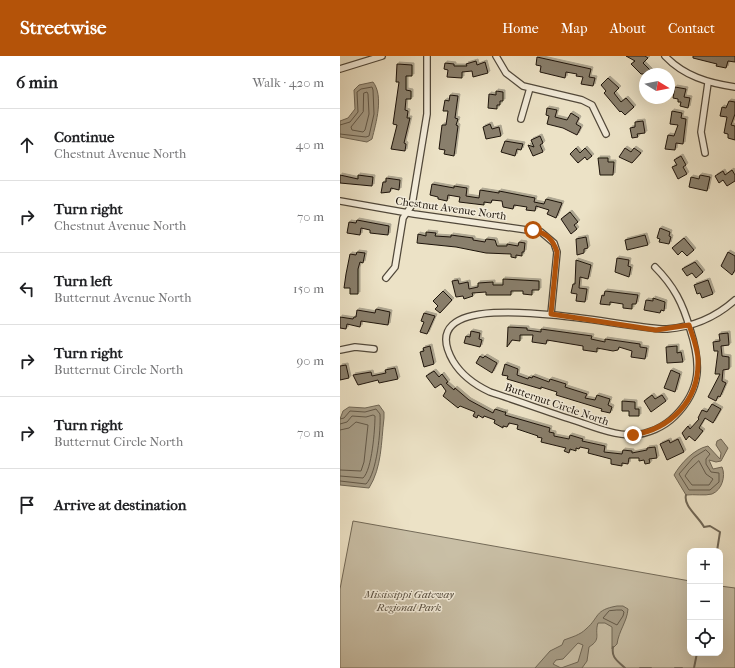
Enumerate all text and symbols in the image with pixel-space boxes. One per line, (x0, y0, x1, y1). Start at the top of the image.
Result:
text: Streetwise (20, 17, 106, 39)
text: Home (502, 20, 539, 37)
text: Map (561, 20, 588, 37)
text: About (610, 20, 646, 37)
text: Contact (668, 20, 715, 37)
north arrow (639, 68, 675, 104)
text: 6 min (16, 72, 58, 92)
text: Walk · 420 m (252, 75, 324, 90)
text: Continue (54, 128, 114, 146)
icon: ahead (16, 134, 38, 156)
text: 40 m (296, 137, 324, 152)
text: Chestnut Avenue North (54, 146, 186, 161)
street label: Chestnut Avenue North (395, 194, 508, 223)
text: Turn right (54, 200, 123, 218)
icon: right (16, 206, 38, 228)
text: 70 m (297, 209, 324, 224)
text: Chestnut Avenue North (54, 218, 186, 233)
route start (524, 221, 542, 239)
text: Turn left (54, 272, 112, 290)
icon: left (16, 278, 38, 300)
text: 150 m (293, 281, 324, 296)
text: Butternut Avenue North (54, 290, 192, 305)
text: Turn right (54, 344, 123, 362)
icon: right (16, 350, 38, 372)
text: 90 m (296, 353, 324, 368)
text: Butternut Circle North (54, 362, 183, 377)
street label: Butternut Circle North (503, 381, 611, 429)
text: Turn right (54, 416, 123, 434)
icon: right (16, 422, 38, 444)
text: 70 m (297, 425, 324, 440)
route end (624, 426, 642, 444)
text: Butternut Circle North (54, 434, 183, 449)
icon: arrive (16, 494, 38, 516)
text: Arrive at destination (54, 496, 186, 514)
map controls (687, 548, 723, 656)
button: + (687, 548, 723, 584)
button: − (687, 584, 723, 620)
park label: Mississippi Gateway Regional Park (363, 588, 454, 614)
button: locate (687, 620, 723, 656)

